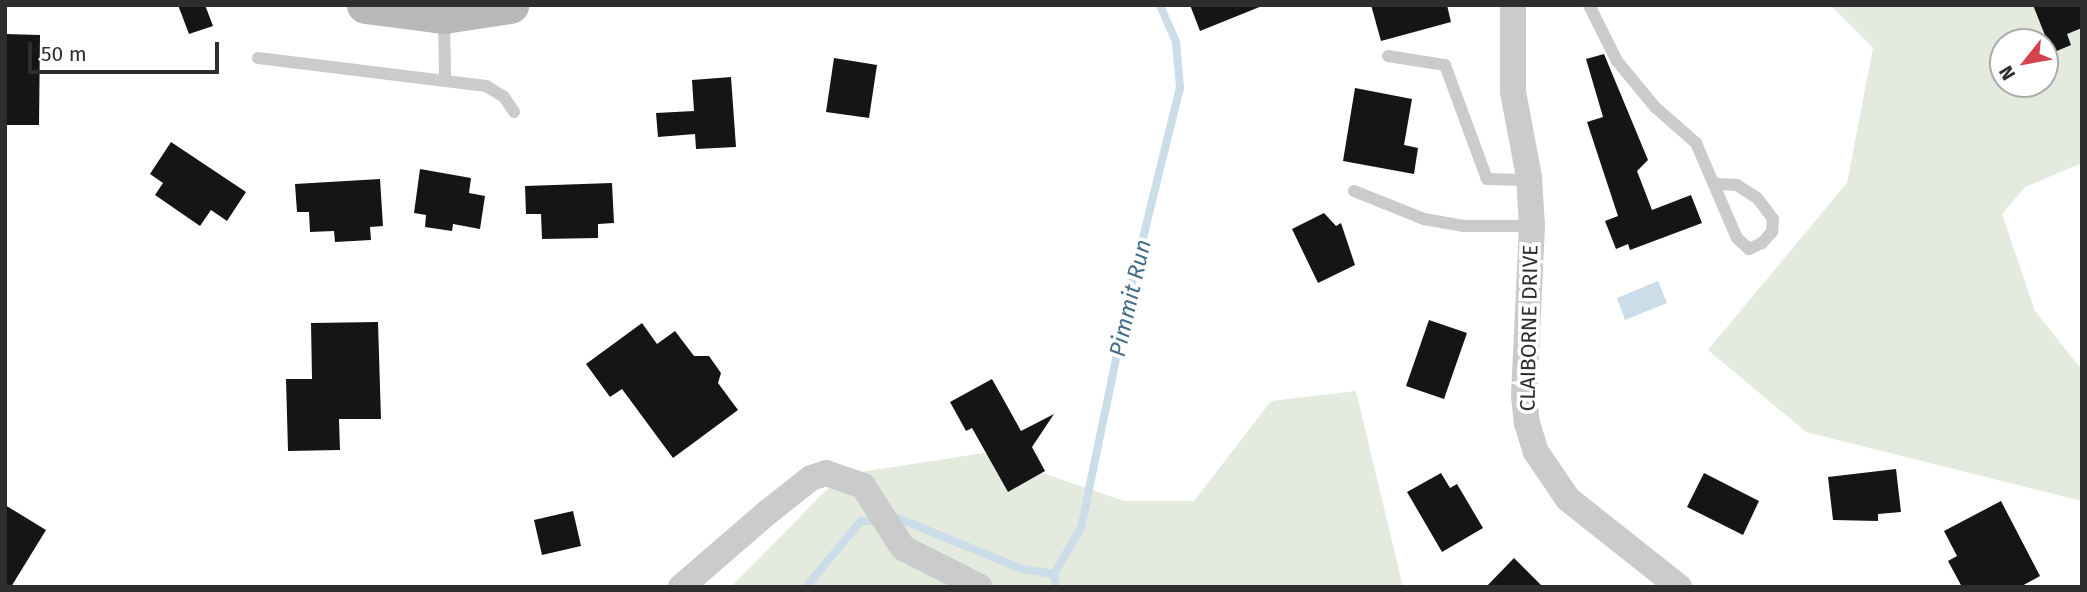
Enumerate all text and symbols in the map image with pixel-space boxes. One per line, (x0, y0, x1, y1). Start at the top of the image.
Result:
scale bar (32, 28, 222, 72)
north arrow (1989, 28, 2059, 98)
text: 50 m (41, 41, 87, 67)
text: N (1994, 62, 2020, 84)
water label: Pimmit Run (1103, 237, 1157, 359)
street label: CLAIBORNE DRIVE (1515, 244, 1543, 412)

